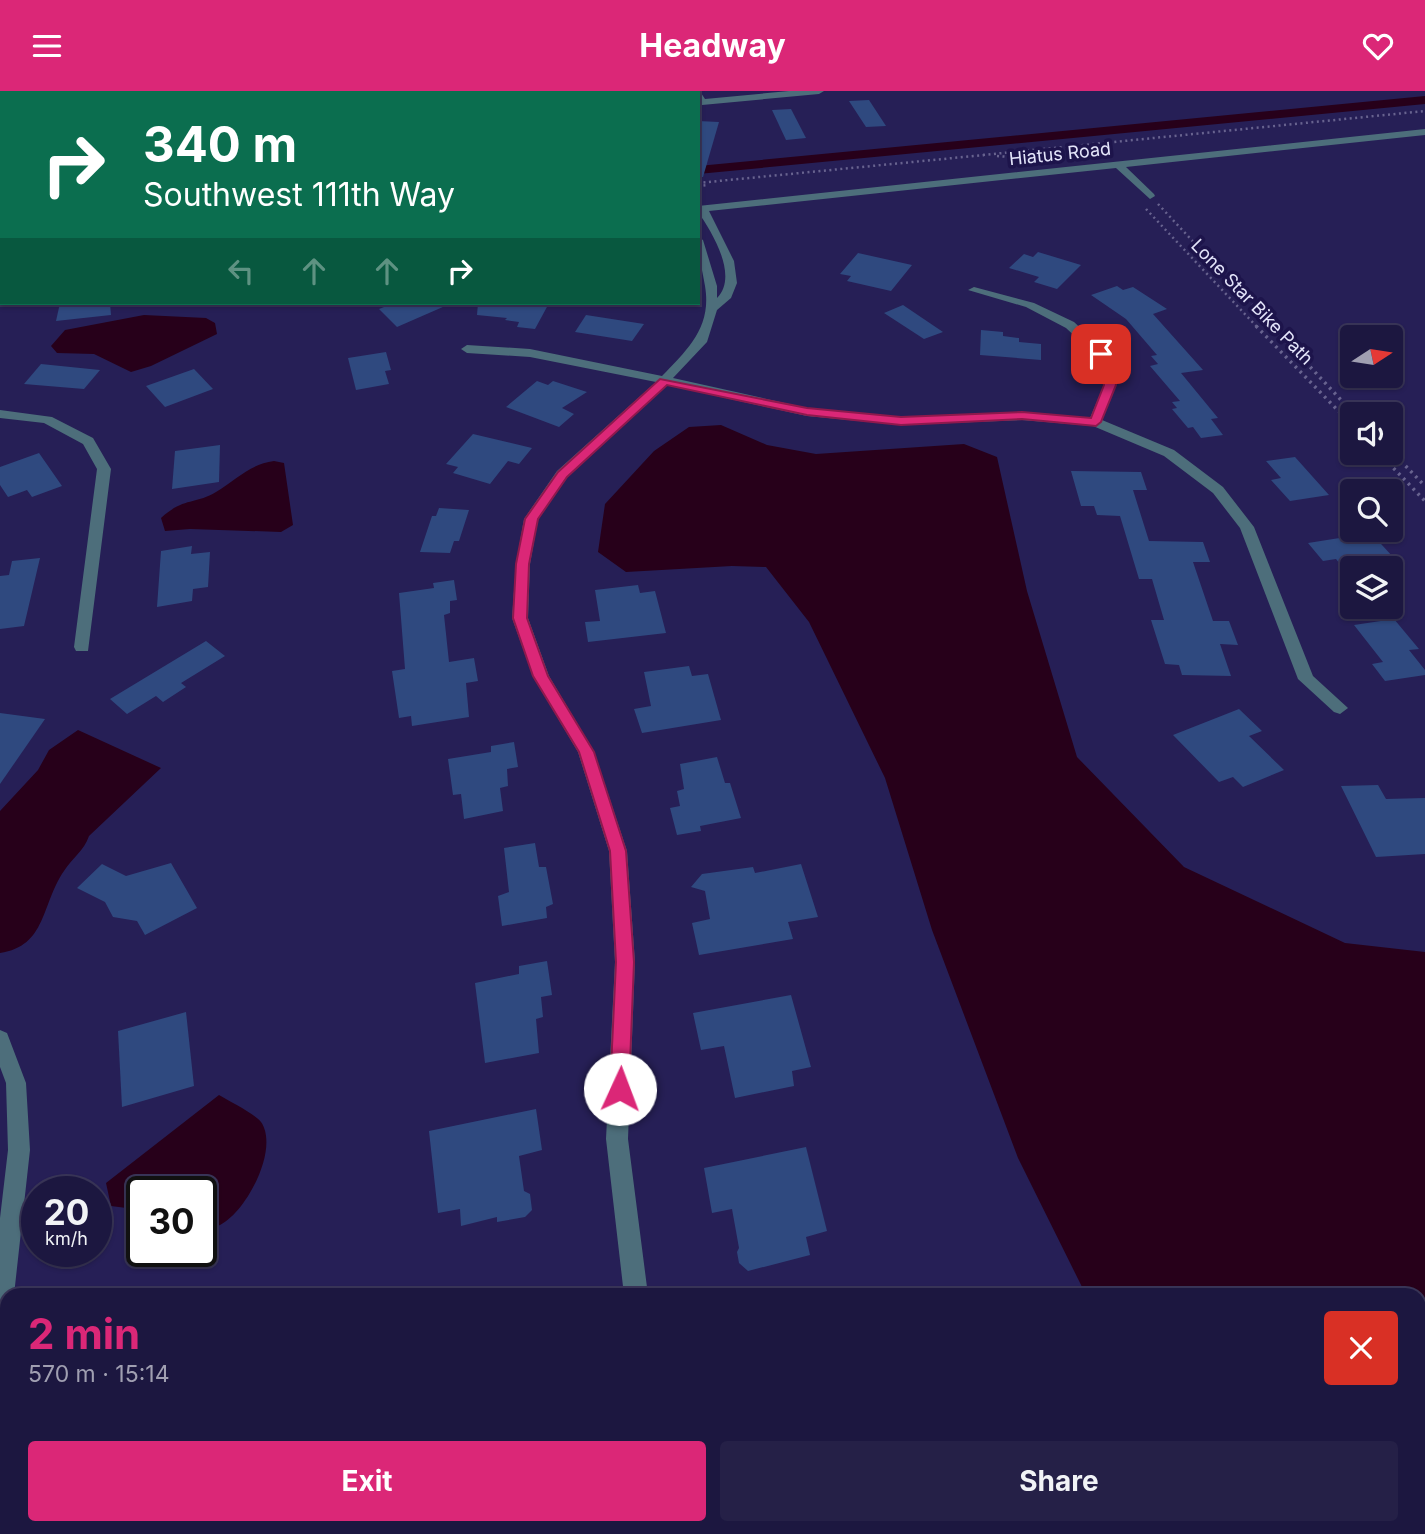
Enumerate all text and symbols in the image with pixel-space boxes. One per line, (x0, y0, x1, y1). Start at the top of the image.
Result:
text: Headway (639, 26, 786, 65)
icon: menu (28, 27, 66, 65)
icon: heart (1359, 27, 1397, 65)
text: 340 m (143, 115, 297, 174)
icon: right (28, 119, 119, 210)
street label: Hiatus Road (1008, 138, 1112, 169)
text: Southwest 111th Way (143, 175, 455, 214)
street label: Lone Star Bike Path (1187, 235, 1318, 369)
icon: left (222, 252, 260, 290)
icon: ahead (295, 252, 333, 290)
icon: ahead (368, 252, 406, 290)
icon: right (441, 252, 479, 290)
pin (1071, 324, 1131, 384)
north arrow (1340, 325, 1404, 389)
map controls (1340, 325, 1403, 619)
icon: arrive (1082, 335, 1120, 373)
button: sound (1340, 402, 1403, 465)
button: search (1340, 479, 1403, 542)
button: layers (1340, 556, 1403, 619)
position arrow (583, 1052, 657, 1126)
speed limit sign: 30 (126, 1176, 217, 1267)
text: 20 (44, 1191, 89, 1233)
text: km/h (45, 1228, 88, 1249)
text: 2 min (28, 1308, 140, 1359)
button: close (1324, 1311, 1398, 1385)
text: 570 m · 15:14 (28, 1360, 170, 1388)
button: Exit (28, 1441, 706, 1521)
button: Share (720, 1441, 1398, 1521)

